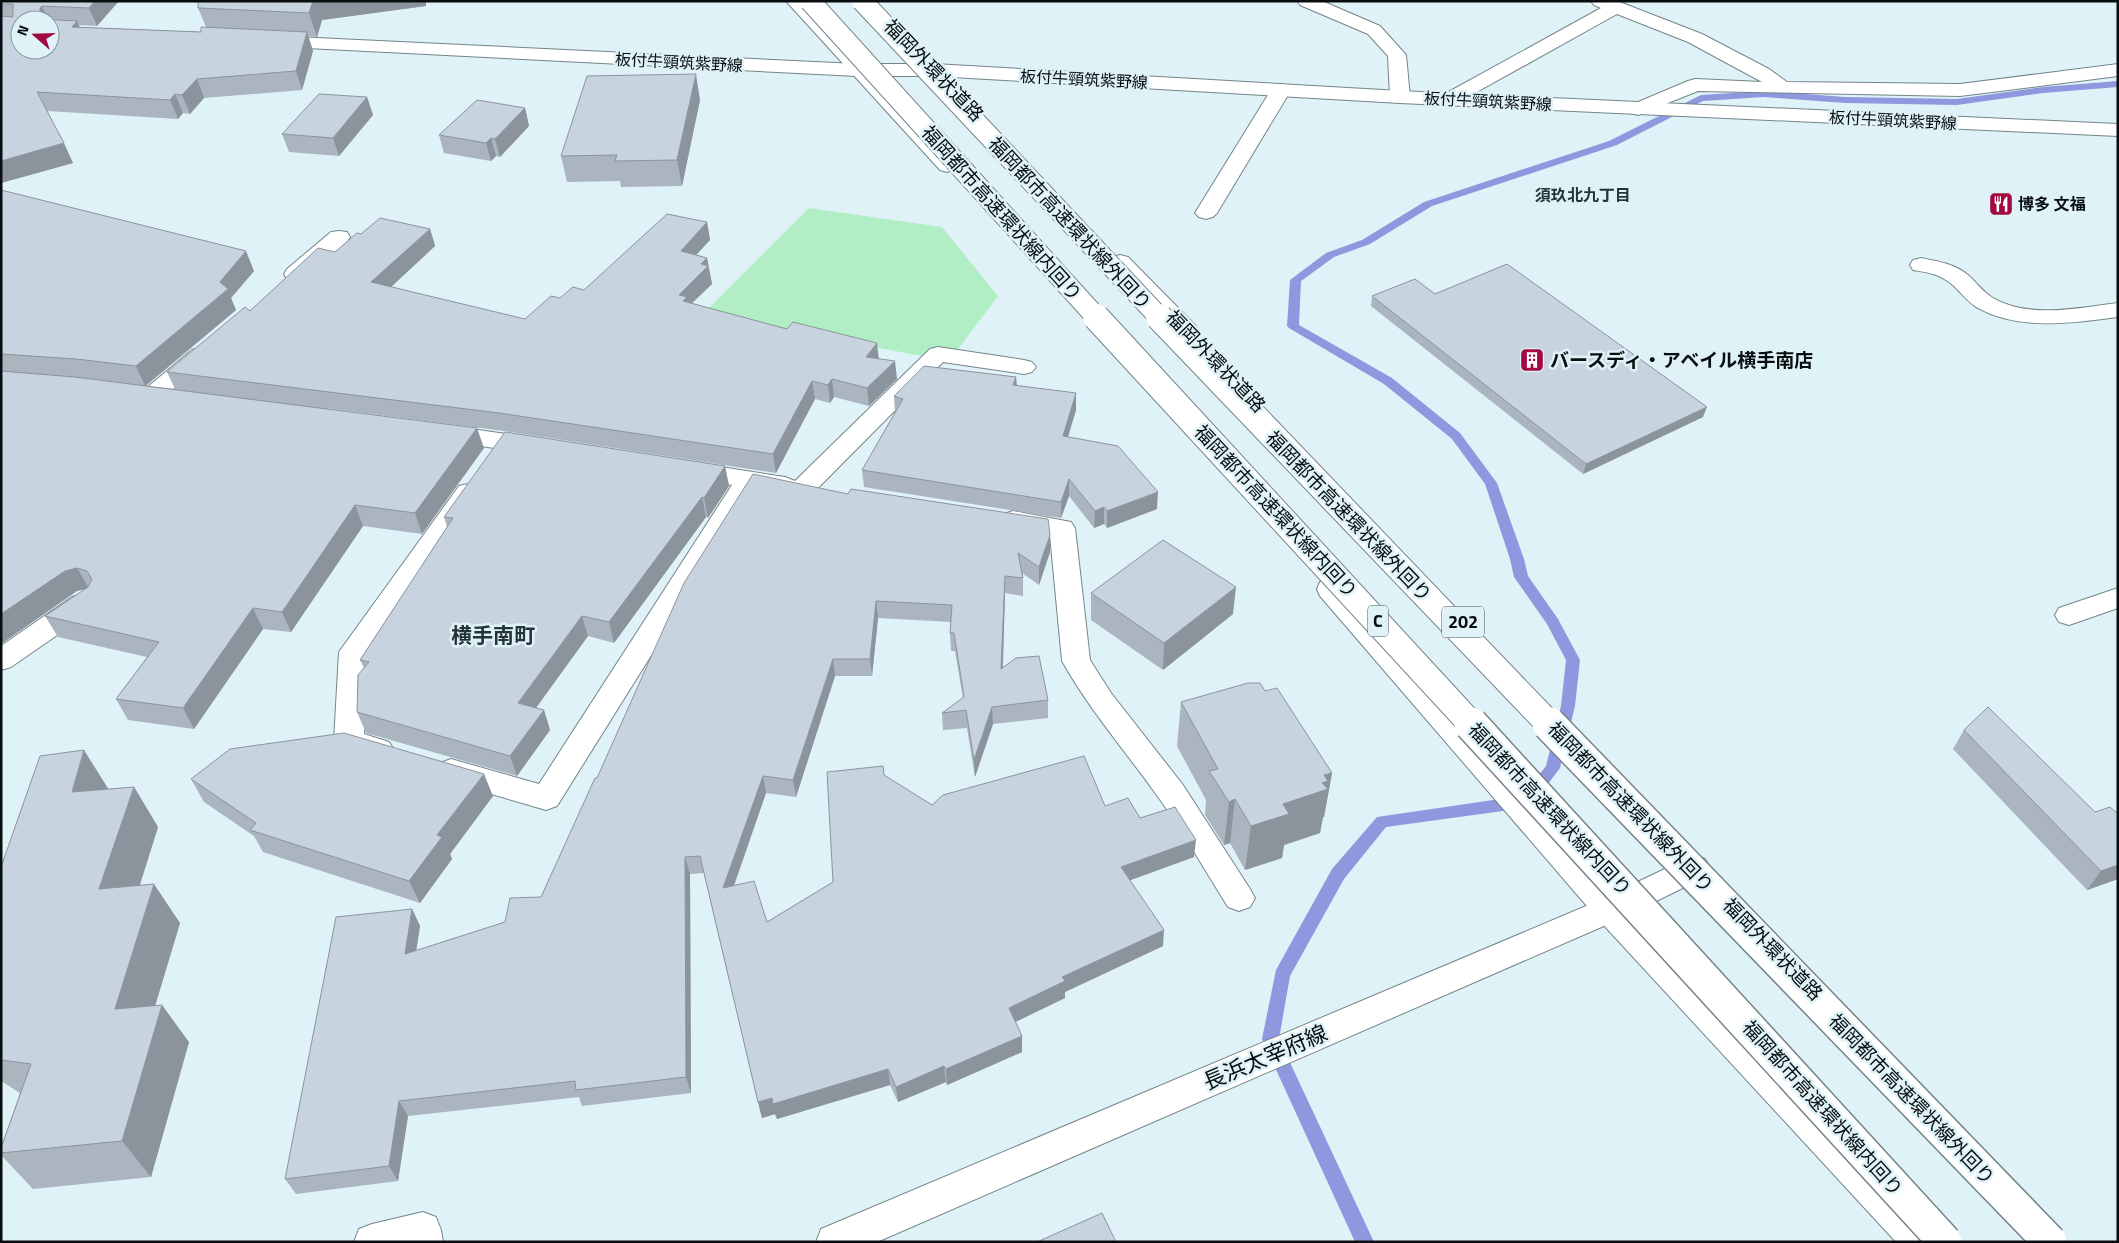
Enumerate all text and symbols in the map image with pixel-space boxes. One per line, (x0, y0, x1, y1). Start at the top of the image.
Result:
north arrow (10, 10, 60, 60)
street label: 福岡外環状道路 (878, 12, 991, 128)
text: N (11, 22, 34, 39)
street label: 板付牛頸筑紫野線 (614, 47, 744, 77)
street label: 板付牛頸筑紫野線 (1019, 64, 1149, 94)
street label: 板付牛頸筑紫野線 (1423, 86, 1553, 116)
street label: 板付牛頸筑紫野線 (1828, 105, 1958, 135)
street label: 福岡都市高速環状線内回り (915, 118, 1089, 307)
street label: 福岡都市高速環状線外回り (982, 129, 1159, 316)
district label: 須玖北九丁目 (1535, 183, 1631, 207)
restaurant icon: 博多 文福 (1988, 191, 2014, 217)
place label: 博多 文福 (2018, 192, 2086, 216)
street label: 福岡外環状道路 (1160, 303, 1273, 419)
place label: バースディ・アベイル横手南店 (1550, 345, 1813, 374)
building icon: バースディ・アベイル横手南店 (1519, 347, 1545, 373)
street label: 福岡都市高速環状線内回り (1188, 417, 1365, 604)
street label: 福岡都市高速環状線外回り (1260, 424, 1439, 608)
road number: C (1368, 606, 1388, 636)
road number: 202 (1442, 606, 1484, 638)
district label: 横手南町 (451, 619, 535, 651)
street label: 福岡都市高速環状線内回り (1462, 715, 1639, 902)
street label: 福岡都市高速環状線外回り (1542, 715, 1721, 899)
street label: 福岡外環状道路 (1717, 891, 1830, 1007)
street label: 福岡都市高速環状線外回り (1823, 1007, 2002, 1191)
street label: 福岡都市高速環状線内回り (1736, 1013, 1910, 1202)
street label: 長浜太宰府線 (1198, 1016, 1332, 1098)

